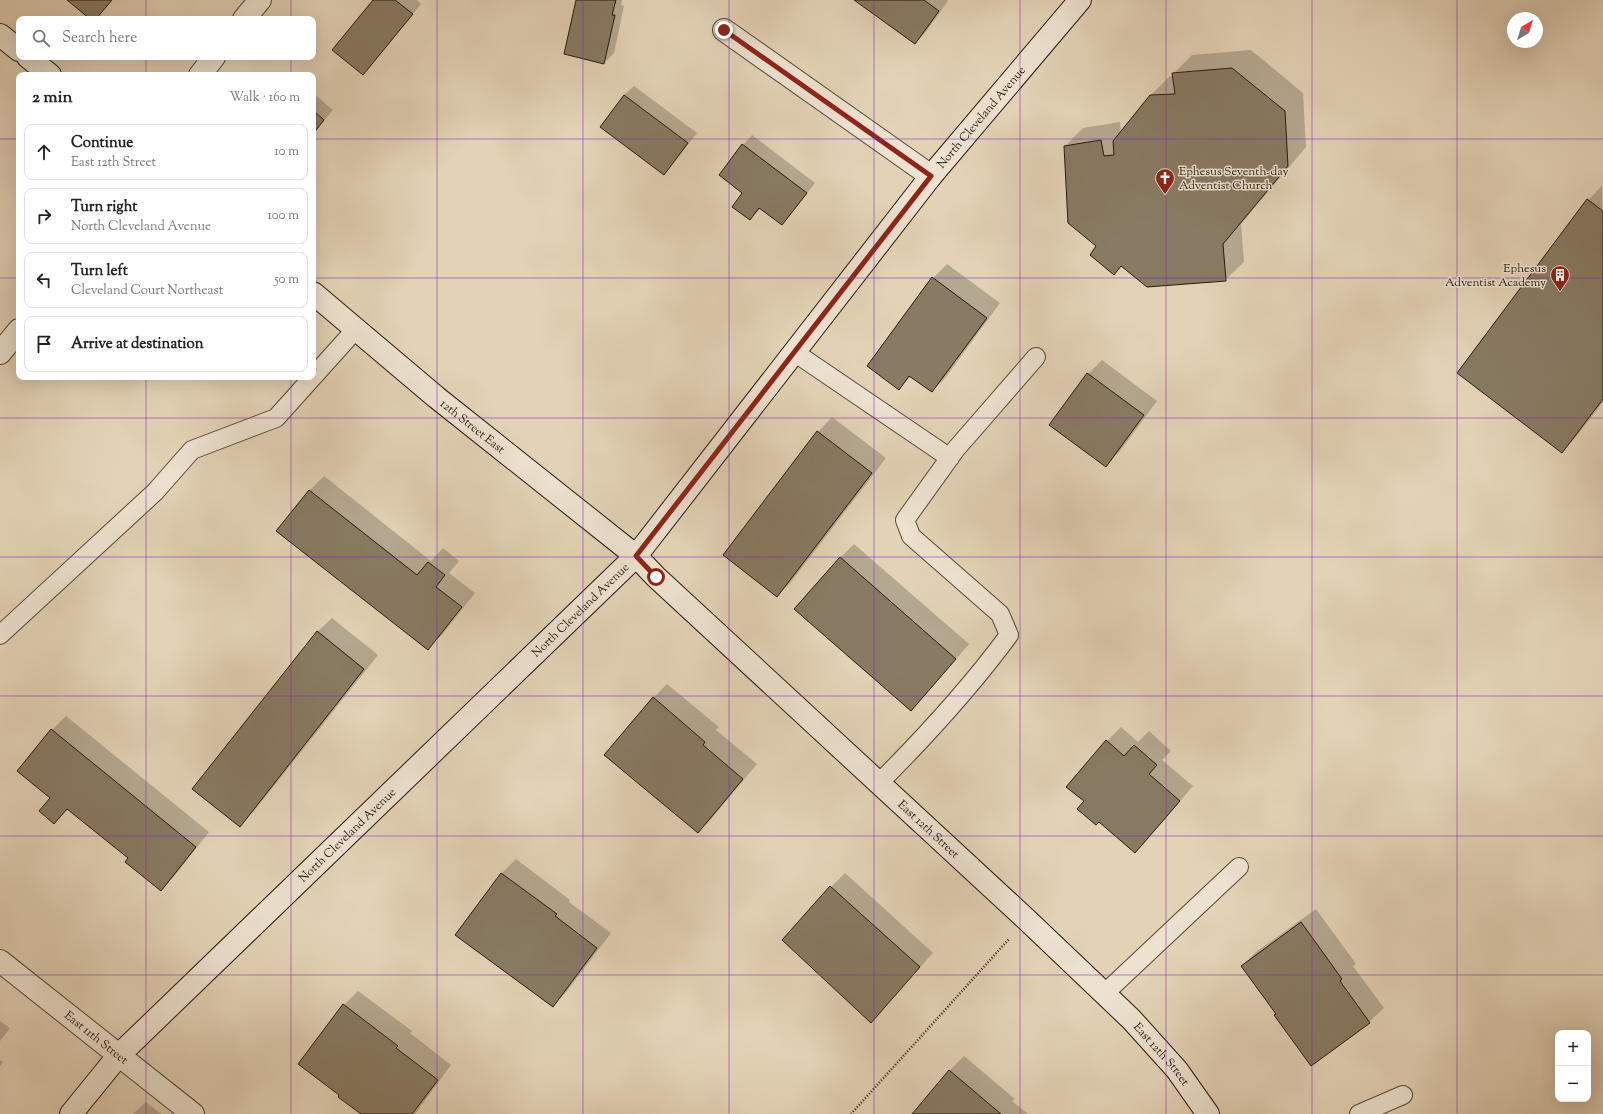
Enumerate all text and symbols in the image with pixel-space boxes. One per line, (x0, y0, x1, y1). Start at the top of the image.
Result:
north arrow (1507, 12, 1543, 48)
search box (16, 16, 316, 60)
route end (715, 21, 733, 39)
icon: search (30, 27, 52, 49)
text: Search here (62, 28, 137, 49)
street label: North Cleveland Avenue (933, 62, 1031, 173)
text: 2 min (32, 86, 73, 110)
text: Walk · 160 m (229, 89, 300, 107)
text: Continue (71, 133, 133, 154)
icon: ahead (33, 141, 55, 163)
text: 10 m (274, 143, 299, 161)
text: East 12th Street (71, 154, 156, 172)
place label: Ephesus Seventh-day Adventist Church (1179, 163, 1289, 195)
church icon: Ephesus Seventh-day Adventist Church (1154, 167, 1176, 195)
text: Turn right (71, 197, 137, 218)
icon: right (33, 205, 55, 227)
text: 100 m (267, 207, 299, 225)
text: North Cleveland Avenue (71, 218, 211, 236)
place label: Ephesus Adventist Academy (1445, 260, 1546, 292)
text: Turn left (71, 261, 128, 282)
building icon: Ephesus Adventist Academy (1549, 264, 1571, 292)
icon: left (33, 269, 55, 291)
text: 50 m (274, 271, 299, 289)
text: Cleveland Court Northeast (71, 282, 223, 300)
icon: arrive (33, 333, 55, 355)
text: Arrive at destination (71, 334, 204, 355)
street label: 12th Street East (436, 395, 508, 458)
street label: North Cleveland Avenue (528, 559, 634, 662)
route start (647, 568, 665, 586)
street label: North Cleveland Avenue (295, 784, 401, 887)
street label: East 12th Street (893, 797, 963, 863)
street label: East 11th Street (60, 1007, 132, 1069)
street label: East 12th Street (1128, 1019, 1193, 1090)
map controls (1555, 1030, 1591, 1102)
button: + (1555, 1030, 1591, 1066)
button: − (1555, 1066, 1591, 1102)

